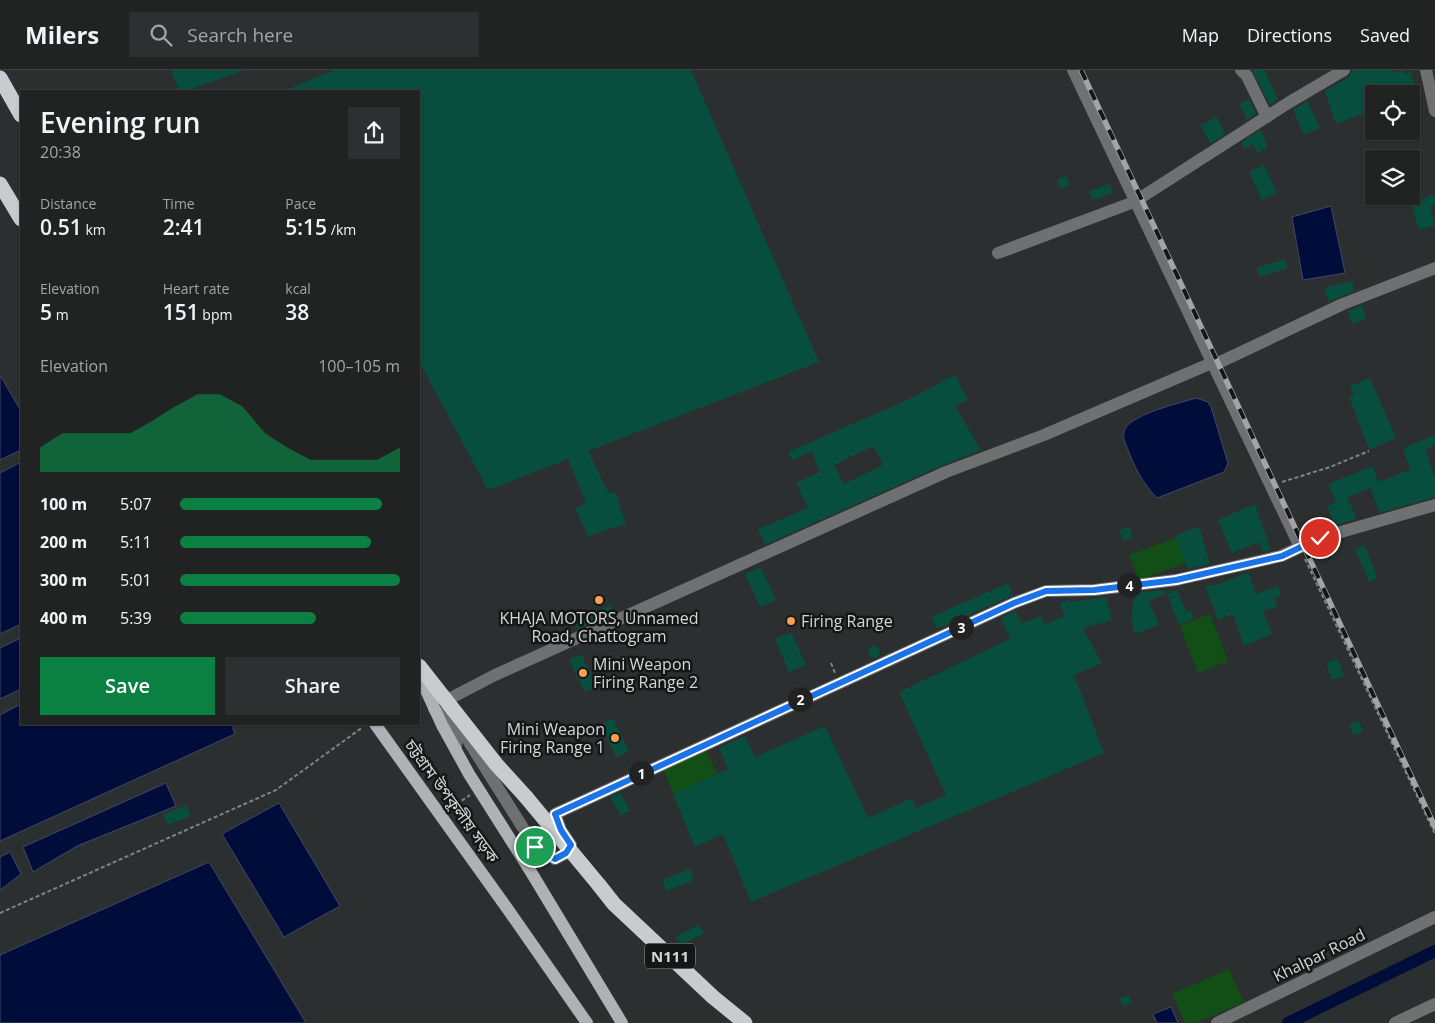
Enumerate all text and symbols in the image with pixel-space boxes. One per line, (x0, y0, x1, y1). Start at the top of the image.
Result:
search box (129, 12, 479, 57)
text: Milers (25, 18, 99, 51)
icon: search (147, 21, 175, 49)
text: Search here (187, 22, 293, 48)
text: Map (1182, 23, 1219, 47)
text: Directions (1247, 23, 1332, 47)
text: Saved (1360, 23, 1410, 47)
map controls (1365, 85, 1420, 205)
button: locate (1365, 85, 1420, 140)
text: Evening run (40, 103, 201, 141)
button: share (348, 107, 400, 159)
text: 20:38 (40, 141, 81, 163)
button: layers (1365, 150, 1420, 205)
text: Distance (40, 194, 96, 213)
text: Time (163, 194, 195, 213)
text: Pace (285, 194, 316, 213)
text: 0.51 (40, 213, 82, 241)
text: 2:41 (163, 213, 204, 241)
text: 5:15 (285, 213, 327, 241)
text: km (82, 220, 106, 239)
text: /km (327, 220, 356, 239)
text: Elevation (40, 279, 99, 298)
text: Heart rate (163, 279, 229, 298)
text: kcal (285, 279, 311, 298)
text: 5 (40, 298, 52, 326)
text: 151 (163, 298, 199, 326)
text: 38 (285, 298, 309, 326)
text: m (52, 305, 69, 324)
text: bpm (199, 305, 232, 324)
text: Elevation (40, 355, 108, 377)
text: 100–105 m (318, 355, 400, 377)
text: 100 m (40, 493, 87, 515)
text: 5:07 (120, 493, 152, 515)
pin (1299, 517, 1341, 559)
icon: check (1306, 524, 1334, 552)
text: 200 m (40, 531, 87, 553)
text: 5:11 (120, 531, 152, 553)
text: 300 m (40, 569, 87, 591)
text: 5:01 (120, 569, 152, 591)
pin: 4 (1116, 572, 1142, 598)
text: 4 (1125, 576, 1134, 595)
marker: KHAJA MOTORS, Unnamed Road, Chattogram (593, 594, 605, 606)
text: 400 m (40, 607, 87, 629)
text: 5:39 (120, 607, 152, 629)
place label: KHAJA MOTORS, Unnamed Road, Chattogram (499, 607, 699, 647)
place label: Firing Range (801, 610, 893, 632)
pin: 3 (948, 614, 974, 640)
marker: Firing Range (785, 615, 797, 627)
text: 3 (957, 618, 966, 637)
place label: Mini Weapon Firing Range 2 (593, 653, 698, 693)
button: Save (40, 657, 215, 715)
button: Share (225, 657, 400, 715)
marker: Mini Weapon Firing Range 2 (577, 667, 589, 679)
pin: 2 (788, 686, 812, 712)
text: 2 (796, 690, 805, 709)
place label: Mini Weapon Firing Range 1 (500, 718, 605, 758)
marker: Mini Weapon Firing Range 1 (609, 732, 621, 744)
street label: চট্টগ্রাম উপকূলীয় সড়ক (399, 734, 505, 868)
pin: 1 (628, 760, 654, 786)
text: 1 (637, 764, 646, 783)
pin (514, 826, 556, 868)
icon: arrive (521, 833, 549, 861)
street label: Khalpar Road (1269, 923, 1369, 987)
road number: N111 (645, 944, 695, 968)

